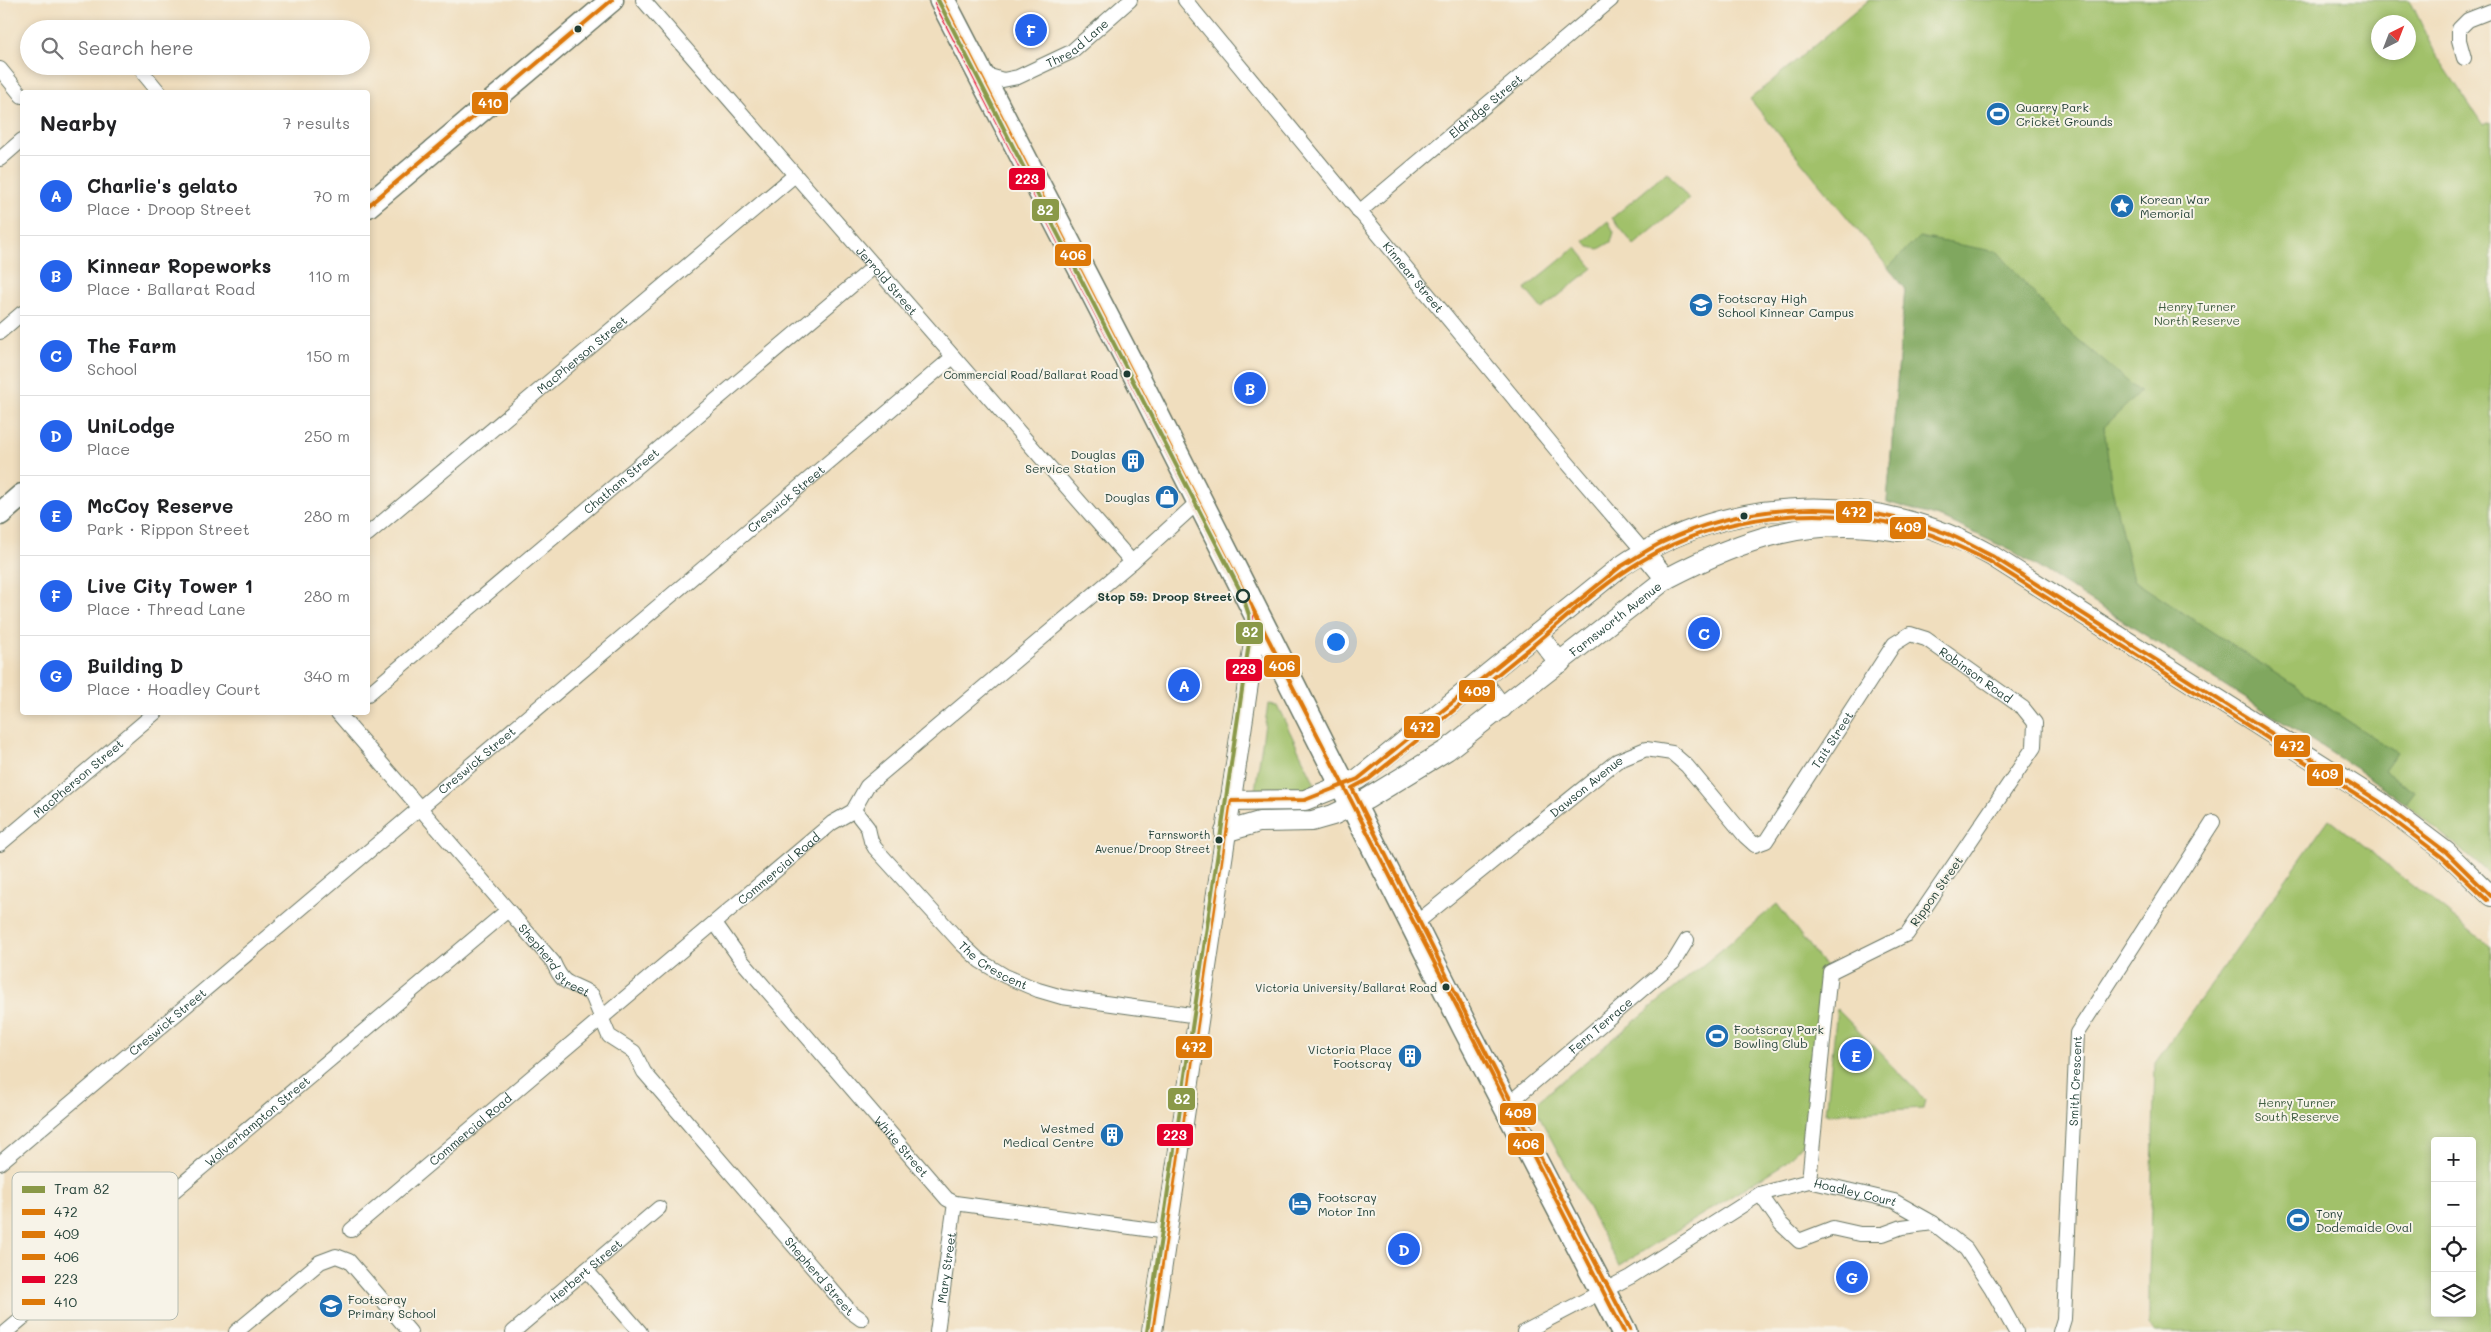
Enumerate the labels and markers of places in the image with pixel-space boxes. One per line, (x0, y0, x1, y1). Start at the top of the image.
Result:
pin: F (1015, 11, 1047, 49)
unlabelled marker (573, 24, 583, 34)
place label: Quarry Park Cricket Grounds (2016, 99, 2113, 129)
sports icon: Quarry Park Cricket Grounds (1985, 101, 2011, 127)
place label: Korean War Memorial (2140, 191, 2210, 221)
place icon: Korean War Memorial (2109, 193, 2135, 219)
place label: Footscray High School Kinnear Campus (1718, 290, 1854, 320)
school or university icon: Footscray High School Kinnear Campus (1688, 292, 1714, 318)
place label: Commercial Road/Ballarat Road (943, 367, 1118, 382)
marker: Commercial Road/Ballarat Road (1122, 369, 1132, 379)
pin: B (1234, 369, 1266, 407)
place label: Douglas Service Station (1025, 446, 1116, 476)
building icon: Douglas Service Station (1120, 448, 1146, 474)
shop icon: Douglas (1154, 484, 1180, 510)
place label: Douglas (1105, 489, 1150, 505)
unlabelled marker (1739, 511, 1749, 521)
place label: Stop 59: Droop Street (1098, 588, 1232, 604)
marker: Stop 59: Droop Street (1236, 589, 1250, 603)
pin: C (1688, 614, 1720, 652)
pin: A (1168, 666, 1200, 704)
place label: Farnsworth Avenue/Droop Street (1095, 827, 1210, 856)
marker: Farnsworth Avenue/Droop Street (1214, 835, 1224, 845)
place label: Victoria University/Ballarat Road (1255, 980, 1437, 995)
marker: Victoria University/Ballarat Road (1441, 982, 1451, 992)
place label: Footscray Park Bowling Club (1734, 1021, 1824, 1051)
sports icon: Footscray Park Bowling Club (1704, 1023, 1730, 1049)
pin: E (1840, 1036, 1872, 1074)
place label: Victoria Place Footscray (1308, 1041, 1392, 1071)
building icon: Victoria Place Footscray (1397, 1043, 1423, 1069)
place label: Westmed Medical Centre (1003, 1120, 1094, 1150)
building icon: Westmed Medical Centre (1099, 1122, 1125, 1148)
place label: Footscray Motor Inn (1318, 1189, 1377, 1219)
hotel icon: Footscray Motor Inn (1287, 1191, 1313, 1217)
place label: Tony Dodemaide Oval (2316, 1205, 2412, 1235)
sports icon: Tony Dodemaide Oval (2285, 1207, 2311, 1233)
pin: D (1388, 1230, 1420, 1268)
pin: G (1836, 1258, 1868, 1296)
place label: Footscray Primary School (348, 1291, 436, 1321)
school or university icon: Footscray Primary School (318, 1293, 344, 1319)

